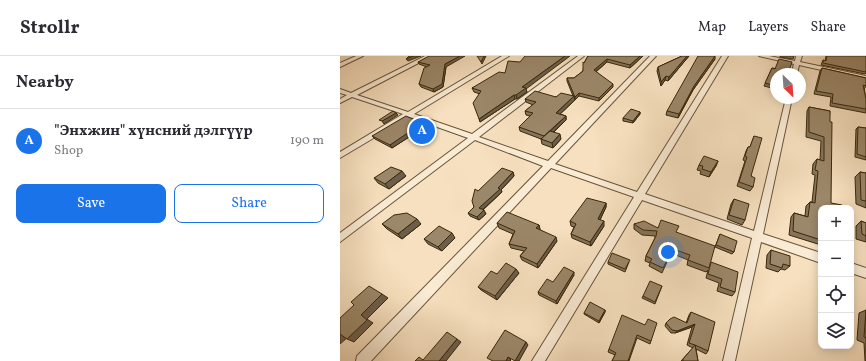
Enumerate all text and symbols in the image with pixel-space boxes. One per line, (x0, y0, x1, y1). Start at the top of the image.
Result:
text: Strollr (20, 15, 80, 41)
text: Map (698, 18, 726, 37)
text: Layers (748, 18, 788, 37)
text: Share (810, 18, 846, 37)
north arrow (770, 68, 806, 104)
text: Nearby (16, 71, 74, 94)
pin: A (409, 116, 435, 146)
text: "Энхжин" хүнсний дэлгүүр (54, 121, 253, 142)
text: A (24, 132, 34, 150)
text: 190 m (290, 132, 324, 150)
text: Shop (54, 142, 83, 160)
button: Save (16, 184, 166, 223)
button: Share (174, 184, 324, 223)
map controls (818, 205, 854, 349)
button: + (818, 205, 854, 241)
button: − (818, 241, 854, 277)
your location (658, 242, 678, 262)
button: locate (818, 277, 854, 313)
button: layers (818, 313, 854, 349)

